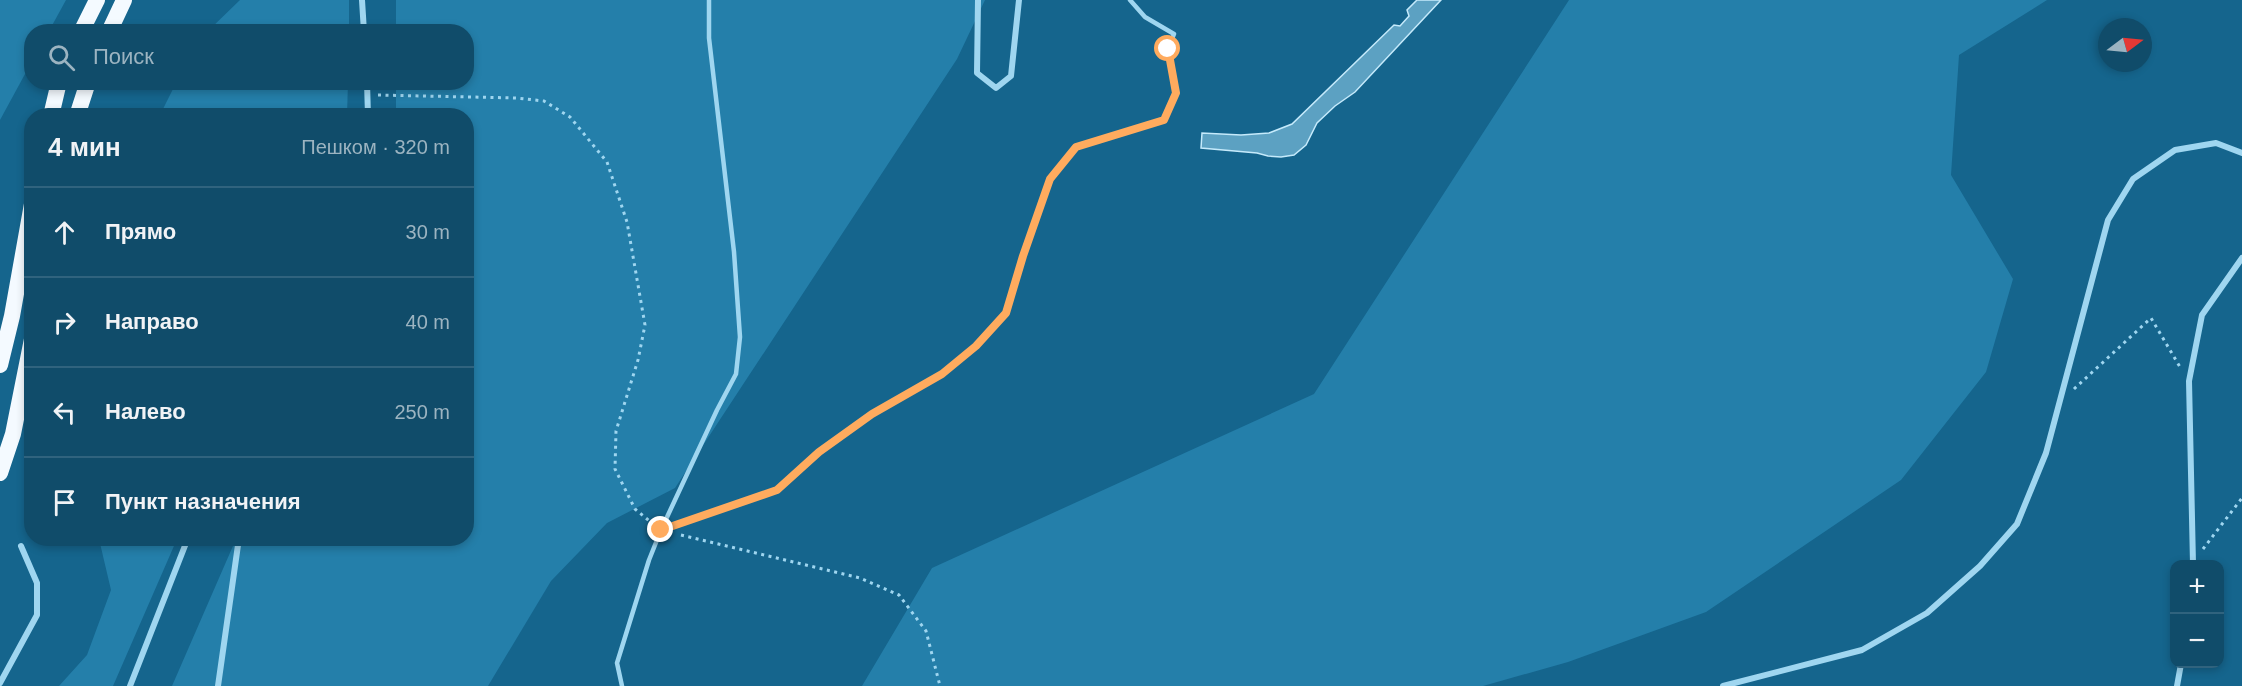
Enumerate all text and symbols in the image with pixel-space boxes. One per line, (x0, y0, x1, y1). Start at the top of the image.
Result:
north arrow (2098, 18, 2152, 72)
search box (24, 24, 474, 90)
route start (1154, 35, 1180, 61)
icon: search (45, 41, 78, 74)
text: Поиск (93, 44, 154, 69)
text: 4 мин (48, 132, 121, 162)
text: Пешком · 320 m (301, 136, 450, 158)
icon: ahead (48, 216, 81, 249)
text: Прямо (105, 219, 176, 244)
text: 30 m (406, 221, 450, 243)
icon: right (48, 306, 81, 339)
text: Направо (105, 309, 199, 334)
text: 40 m (406, 311, 450, 333)
icon: left (48, 396, 81, 429)
text: Налево (105, 399, 186, 424)
text: 250 m (394, 401, 450, 423)
icon: arrive (48, 486, 81, 519)
text: Пункт назначения (105, 489, 301, 514)
route end (647, 516, 673, 542)
map controls (2170, 560, 2224, 668)
button: + (2170, 560, 2224, 614)
button: − (2170, 614, 2224, 668)

